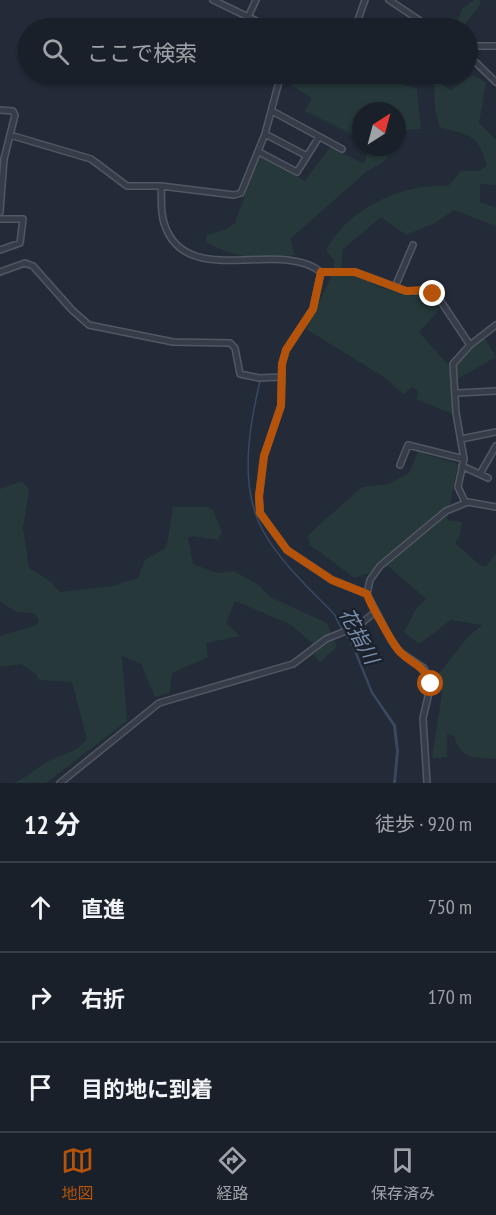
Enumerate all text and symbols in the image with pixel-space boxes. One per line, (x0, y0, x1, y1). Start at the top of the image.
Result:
search box (18, 18, 478, 84)
icon: search (39, 35, 72, 68)
text: ここで検索 (87, 39, 197, 67)
north arrow (352, 102, 406, 156)
route end (419, 280, 445, 306)
water label: 花指川 (333, 603, 386, 670)
route start (417, 670, 443, 696)
text: 12 分 (24, 808, 80, 841)
text: 徒歩 · 920 m (375, 811, 472, 837)
icon: ahead (24, 891, 57, 924)
text: 750 m (428, 894, 472, 920)
text: 直進 (81, 895, 125, 923)
icon: right (24, 981, 57, 1014)
text: 170 m (428, 984, 472, 1010)
text: 右折 (81, 985, 125, 1013)
icon: arrive (24, 1071, 57, 1104)
text: 目的地に到着 (81, 1075, 213, 1103)
tab: 地図 (61, 1144, 94, 1204)
tab: 経路 (216, 1144, 249, 1204)
tab: 保存済み (371, 1144, 435, 1204)

